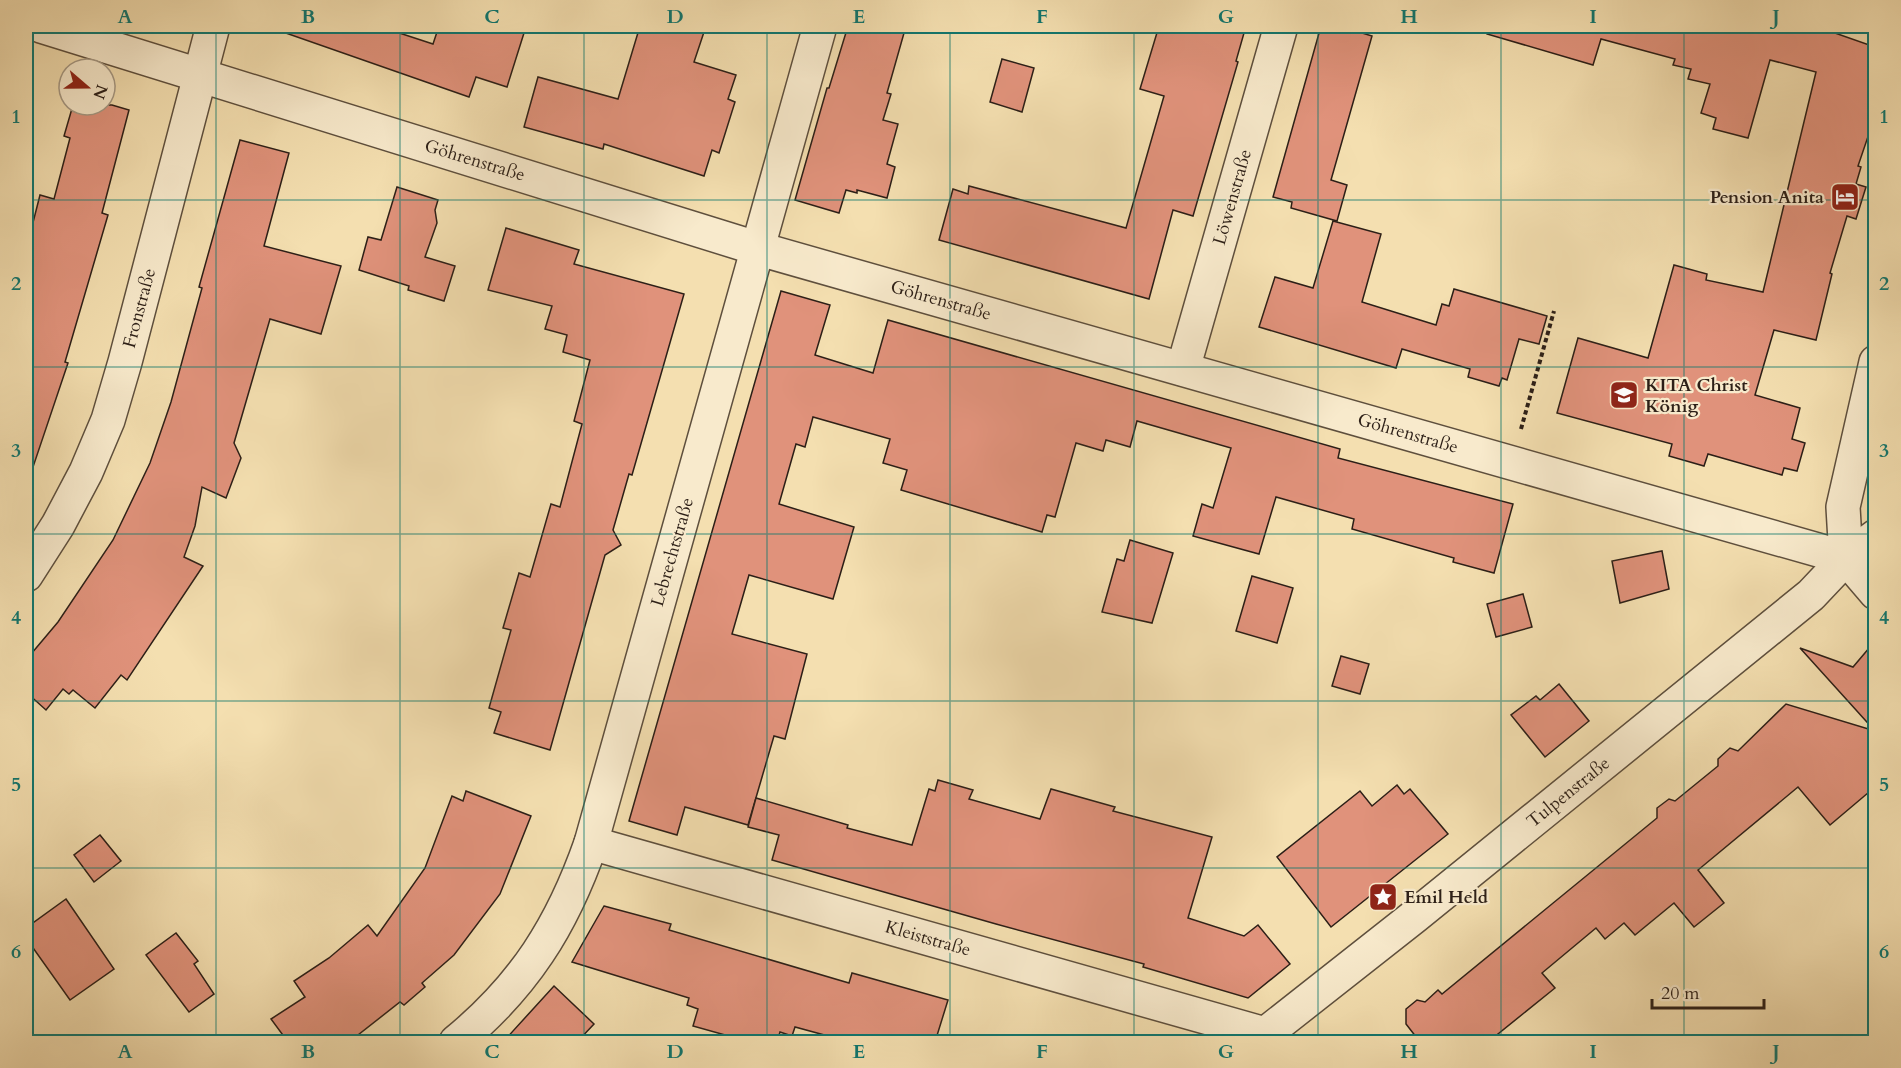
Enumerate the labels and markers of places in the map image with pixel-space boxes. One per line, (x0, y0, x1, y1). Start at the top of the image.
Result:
hotel icon: Pension Anita (1829, 181, 1861, 213)
place label: Pension Anita (1710, 185, 1824, 210)
place label: KITA Christ König (1645, 373, 1748, 419)
school or university icon: KITA Christ König (1608, 379, 1640, 411)
place icon: Emil Held (1367, 881, 1399, 913)
place label: Emil Held (1404, 885, 1489, 910)

